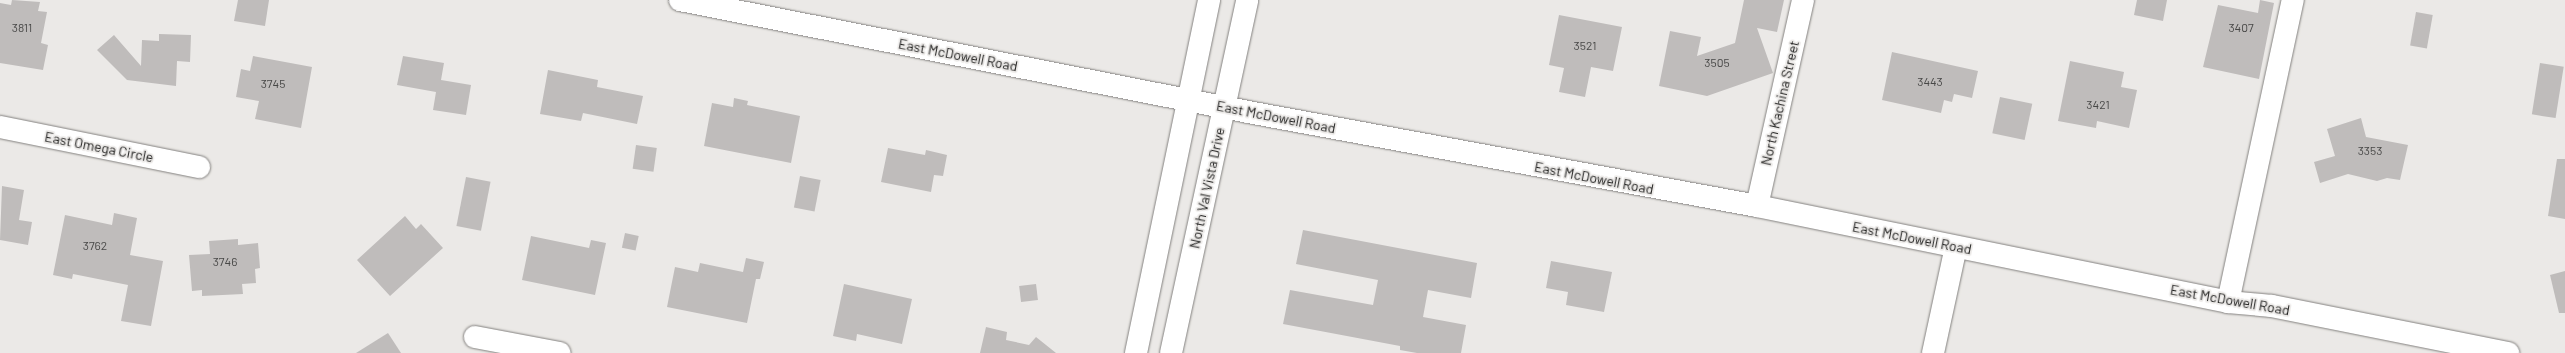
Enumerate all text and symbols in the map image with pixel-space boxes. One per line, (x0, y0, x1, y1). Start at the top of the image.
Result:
house number: 3811 (12, 21, 32, 35)
house number: 3407 (2228, 21, 2254, 35)
street label: East McDowell Road (897, 35, 1019, 75)
house number: 3521 (1574, 39, 1596, 53)
street label: North Kachina Street (1757, 39, 1803, 167)
house number: 3505 (1704, 56, 1730, 70)
house number: 3443 (1917, 75, 1943, 89)
house number: 3745 (261, 77, 285, 91)
street label: East McDowell Road (1215, 97, 1337, 137)
house number: 3421 (2086, 98, 2110, 112)
street label: North Val Vista Drive (1186, 126, 1228, 250)
street label: East Omega Circle (43, 128, 155, 166)
house number: 3353 (2358, 144, 2382, 158)
street label: East McDowell Road (1533, 158, 1655, 198)
street label: East McDowell Road (1851, 218, 1973, 258)
house number: 3762 (83, 239, 107, 253)
house number: 3746 (213, 255, 237, 269)
street label: East McDowell Road (2169, 281, 2291, 319)

